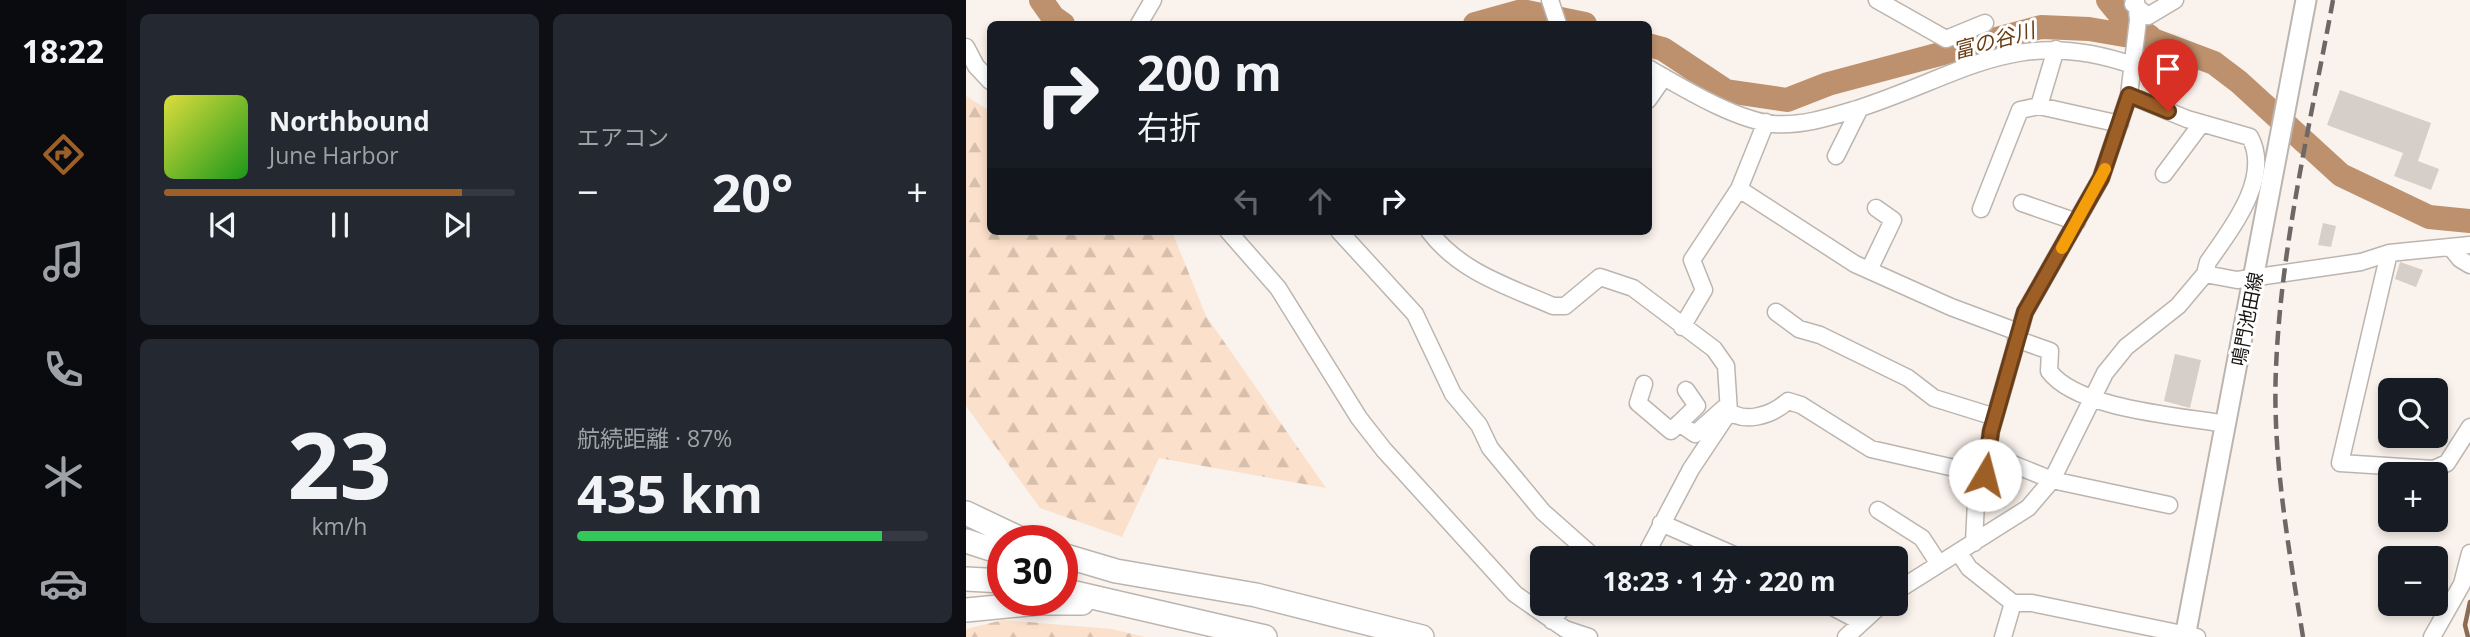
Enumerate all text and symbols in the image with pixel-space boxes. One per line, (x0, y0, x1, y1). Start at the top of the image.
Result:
water label: 富の谷川 (1950, 15, 2040, 64)
text: 18:22 (22, 29, 104, 72)
text: 200 m (1137, 39, 1282, 105)
pin (2138, 39, 2198, 111)
icon: right (1022, 49, 1113, 140)
icon: arrive (2149, 50, 2187, 88)
text: Northbound (269, 103, 430, 139)
text: 右折 (1137, 105, 1201, 148)
text: エアコン (577, 121, 669, 153)
icon: directions (39, 130, 88, 179)
text: June Harbor (269, 139, 399, 171)
text: 20° (712, 156, 793, 227)
text: − (577, 165, 599, 217)
text: + (906, 165, 928, 217)
icon: left (1228, 182, 1266, 220)
icon: ahead (1301, 182, 1339, 220)
icon: right (1374, 182, 1412, 220)
icon: previous (204, 206, 242, 244)
icon: pause (321, 206, 359, 244)
icon: next (438, 206, 476, 244)
icon: music (39, 237, 88, 286)
street label: 鳴門池田線 (2225, 270, 2269, 368)
icon: phone (39, 345, 88, 394)
map controls (2378, 378, 2448, 616)
button: search (2378, 378, 2448, 448)
text: 23 (287, 402, 392, 526)
text: 航続距離 · 87% (577, 422, 732, 454)
position arrow (1948, 438, 2022, 512)
icon: climate (39, 452, 88, 501)
text: 435 km (577, 457, 763, 528)
button: + (2378, 462, 2448, 532)
text: km/h (312, 510, 367, 542)
speed limit sign: 30 (987, 525, 1078, 616)
button: − (2378, 546, 2448, 616)
icon: car (39, 559, 88, 608)
text: 18:23 · 1 分 · 220 m (1602, 563, 1836, 599)

